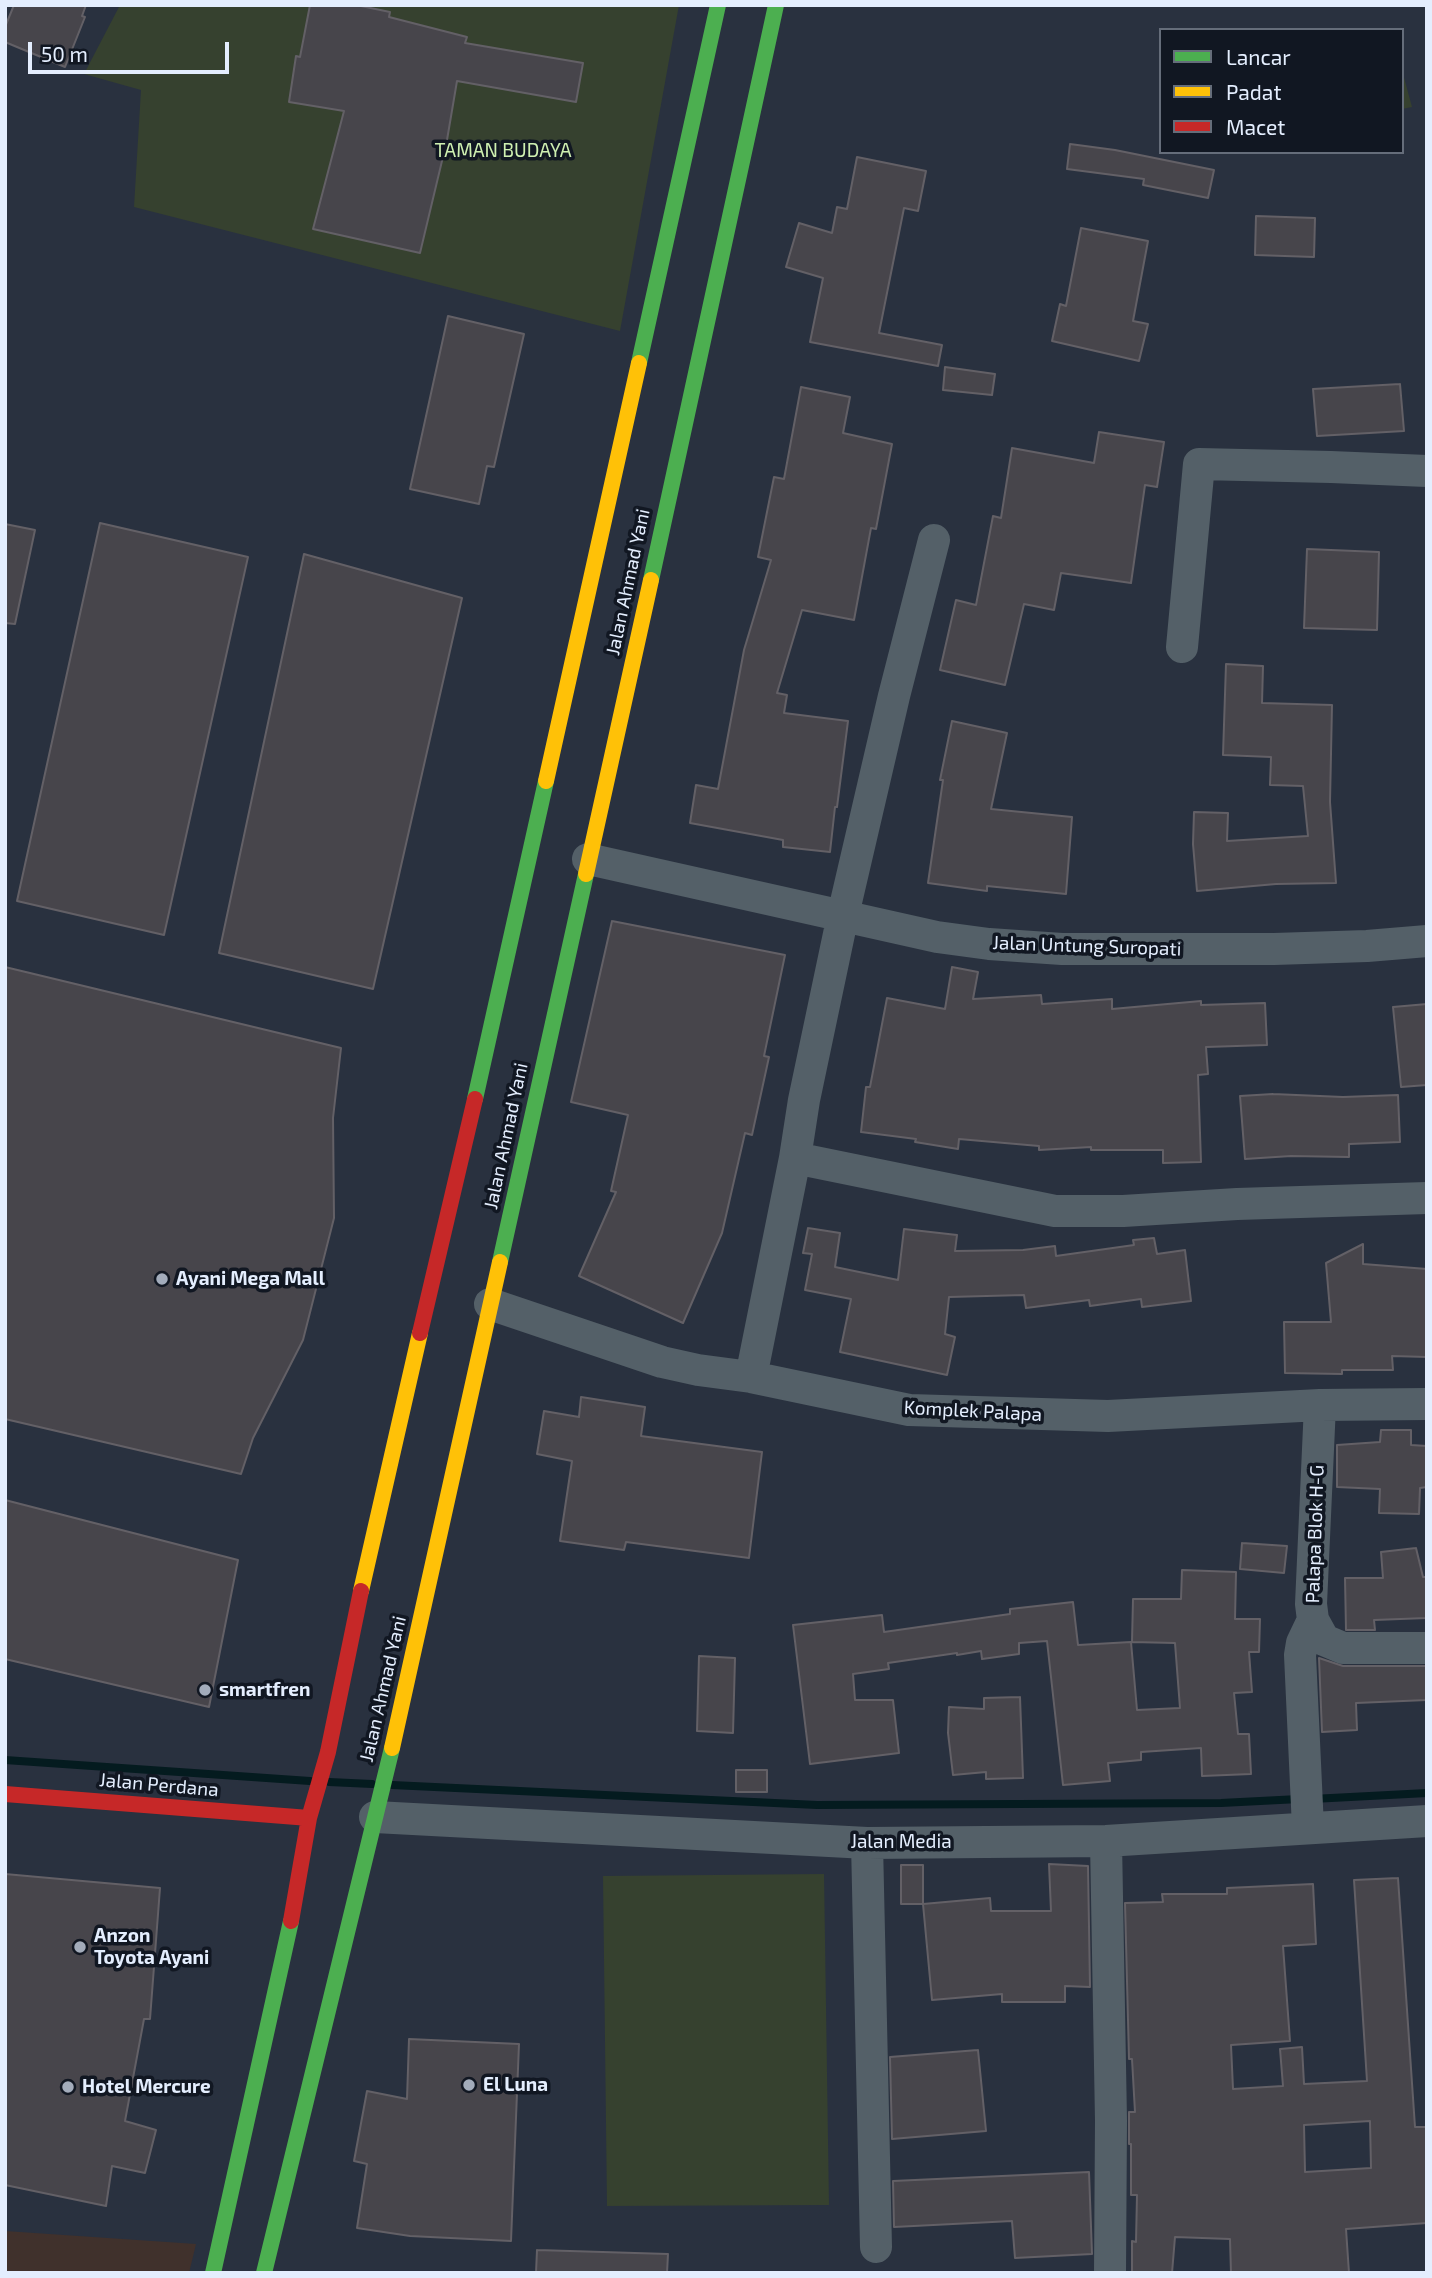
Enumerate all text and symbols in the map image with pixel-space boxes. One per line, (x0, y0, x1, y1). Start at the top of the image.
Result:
scale bar (32, 28, 233, 72)
legend (1159, 28, 1404, 154)
text: 50 m (41, 41, 88, 66)
text: Lancar (1226, 44, 1291, 69)
text: Padat (1226, 79, 1281, 104)
text: Macet (1226, 114, 1285, 139)
park label: TAMAN BUDAYA (434, 140, 572, 162)
street label: Jalan Ahmad Yani (601, 507, 655, 657)
street label: Jalan Untung Suropati (992, 931, 1182, 961)
street label: Jalan Ahmad Yani (479, 1061, 533, 1211)
place label: Ayani Mega Mall (176, 1268, 325, 1290)
marker: Ayani Mega Mall (154, 1271, 170, 1287)
street label: Komplek Palapa (903, 1396, 1043, 1426)
street label: Palapa Blok H-G (1301, 1464, 1329, 1604)
street label: Jalan Ahmad Yani (355, 1614, 411, 1764)
place label: smartfren (219, 1679, 310, 1701)
marker: smartfren (197, 1682, 213, 1698)
street label: Jalan Perdana (98, 1768, 220, 1802)
street label: Jalan Media (850, 1831, 952, 1853)
place label: Anzon Toyota Ayani (94, 1925, 209, 1969)
marker: Anzon Toyota Ayani (72, 1939, 88, 1955)
place label: El Luna (483, 2074, 548, 2096)
place label: Hotel Mercure (82, 2076, 211, 2098)
marker: El Luna (461, 2077, 477, 2093)
marker: Hotel Mercure (60, 2079, 76, 2095)

